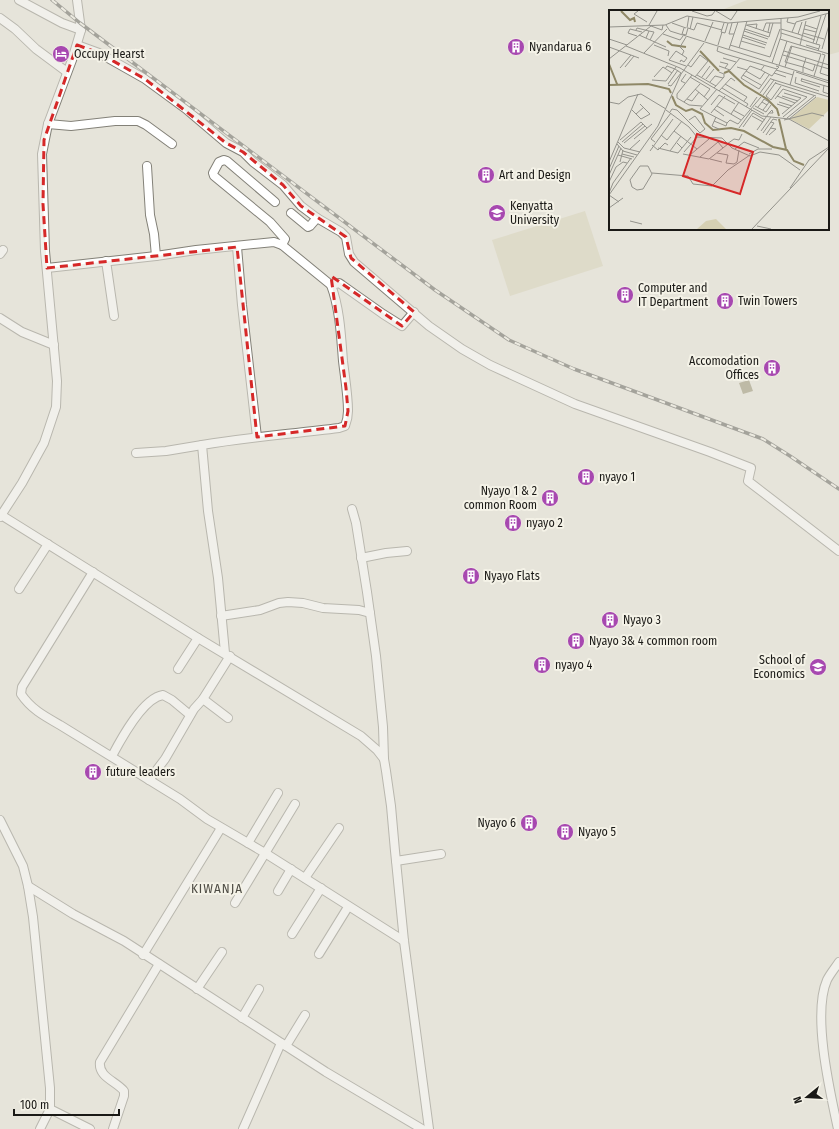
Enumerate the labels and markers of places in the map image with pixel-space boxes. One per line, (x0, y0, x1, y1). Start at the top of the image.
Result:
building icon: Nyandarua 6 (506, 37, 526, 57)
place label: Nyandarua 6 (529, 40, 591, 54)
hotel icon: Occupy Hearst (51, 44, 71, 64)
place label: Occupy Hearst (74, 47, 144, 61)
building icon: Art and Design (476, 165, 496, 185)
place label: Art and Design (499, 168, 571, 182)
place label: Kenyatta University (510, 199, 560, 227)
school or university icon: Kenyatta University (487, 203, 507, 223)
place label: Computer and IT Department (638, 281, 708, 309)
building icon: Computer and IT Department (615, 285, 635, 305)
building icon: Twin Towers (715, 291, 735, 311)
place label: Twin Towers (738, 294, 797, 308)
place label: Accomodation Offices (689, 354, 759, 382)
building icon: Accomodation Offices (762, 358, 782, 378)
building icon: nyayo 1 (576, 467, 596, 487)
place label: nyayo 1 (599, 470, 635, 484)
place label: Nyayo 1 & 2 common Room (464, 484, 537, 512)
building icon: Nyayo 1 & 2 common Room (540, 488, 560, 508)
building icon: nyayo 2 (503, 513, 523, 533)
place label: nyayo 2 (526, 516, 563, 530)
building icon: Nyayo Flats (461, 566, 481, 586)
place label: Nyayo Flats (484, 569, 540, 583)
building icon: Nyayo 3 (600, 610, 620, 630)
place label: Nyayo 3 (623, 613, 661, 627)
building icon: Nyayo 3& 4 common room (566, 631, 586, 651)
place label: Nyayo 3& 4 common room (589, 634, 717, 648)
place label: School of Economics (753, 653, 806, 681)
building icon: nyayo 4 (532, 655, 552, 675)
school or university icon: School of Economics (808, 657, 828, 677)
place label: nyayo 4 (555, 658, 593, 672)
building icon: future leaders (83, 762, 103, 782)
place label: future leaders (106, 765, 175, 779)
building icon: Nyayo 6 (519, 813, 539, 833)
place label: Nyayo 6 (477, 816, 516, 830)
building icon: Nyayo 5 (555, 822, 575, 842)
place label: Nyayo 5 (578, 825, 617, 839)

